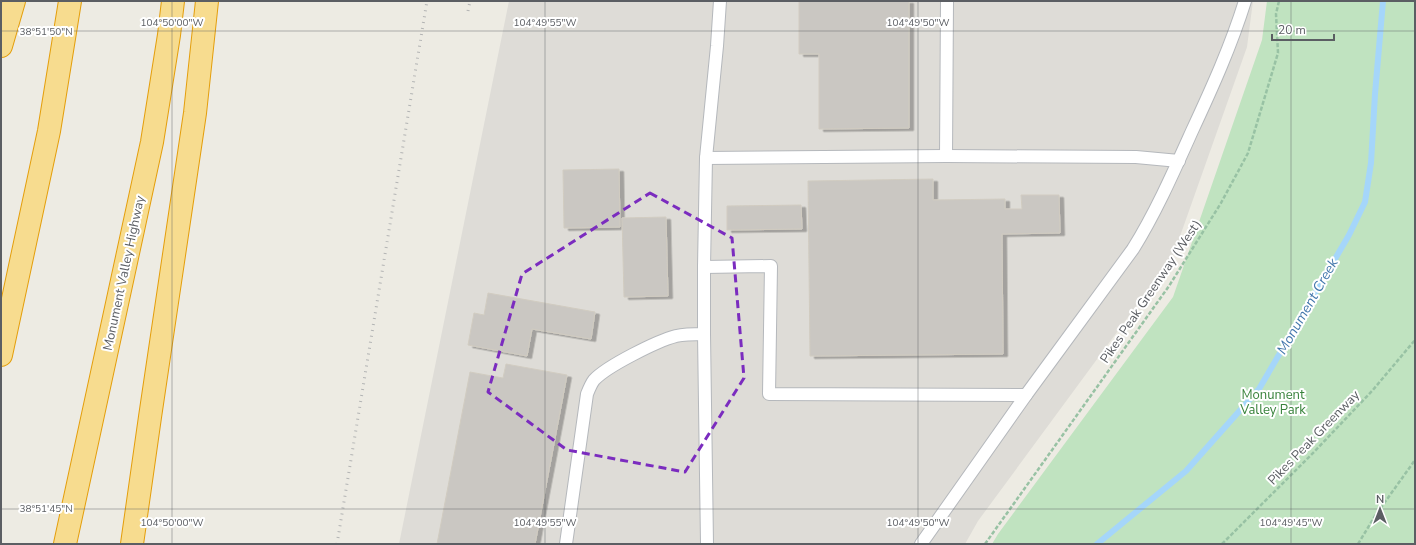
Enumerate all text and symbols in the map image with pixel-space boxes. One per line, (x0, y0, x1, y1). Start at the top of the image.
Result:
text: 104°50'00"W (141, 16, 203, 30)
text: 104°49'55"W (514, 16, 576, 30)
text: 104°49'50"W (887, 16, 949, 30)
scale bar (1272, 16, 1334, 42)
text: 20 m (1278, 22, 1306, 38)
text: 38°51'50"N (19, 25, 73, 39)
street label: Monument Valley Highway (99, 194, 149, 352)
street label: Pikes Peak Greenway (West) (1096, 216, 1206, 367)
water label: Monument Creek (1272, 254, 1343, 358)
park label: Monument Valley Park (1239, 386, 1306, 419)
street label: Pikes Peak Greenway (1264, 386, 1364, 489)
north arrow (1360, 489, 1400, 529)
text: N (1376, 492, 1384, 507)
text: 38°51'45"N (19, 502, 73, 516)
text: 104°50'00"W (141, 516, 203, 530)
text: 104°49'55"W (514, 516, 576, 530)
text: 104°49'50"W (887, 516, 949, 530)
text: 104°49'45"W (1260, 516, 1322, 530)

